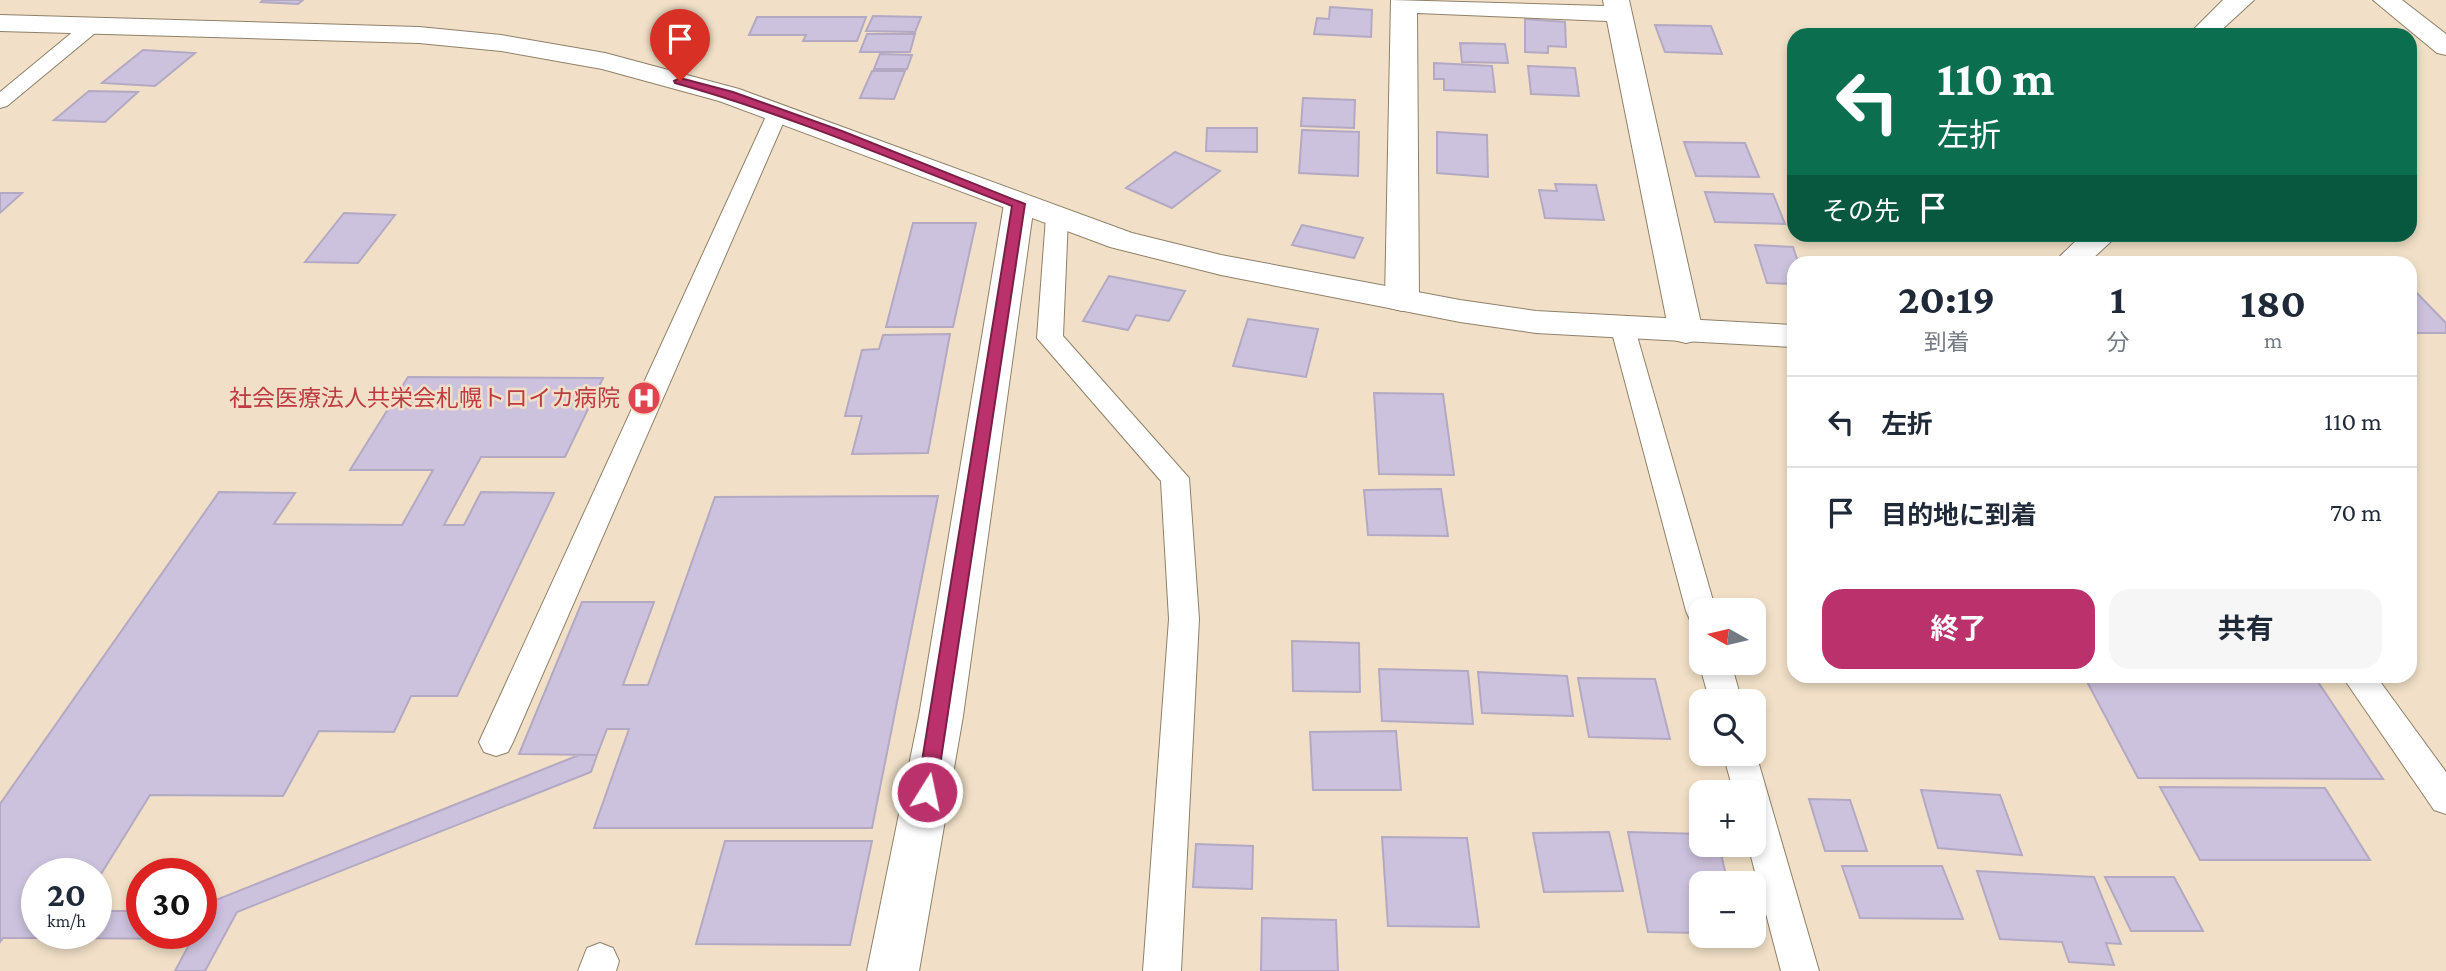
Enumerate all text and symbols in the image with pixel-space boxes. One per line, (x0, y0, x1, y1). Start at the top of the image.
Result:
pin (650, 9, 710, 81)
icon: arrive (661, 20, 699, 58)
text: 110 m (1937, 51, 2054, 106)
icon: left (1822, 56, 1913, 147)
text: 左折 (1937, 117, 2001, 153)
icon: arrive (1914, 189, 1952, 227)
text: その先 (1822, 197, 1900, 226)
text: 20:19 (1898, 275, 1995, 322)
text: 1 (2110, 275, 2126, 322)
text: 180 (2240, 279, 2306, 326)
text: m (2264, 327, 2282, 353)
text: 到着 (1924, 329, 1970, 355)
text: 分 (2106, 329, 2129, 355)
hospital icon: 社会医療法人共栄会札幌トロイカ病院 (625, 379, 663, 417)
place label: 社会医療法人共栄会札幌トロイカ病院 (229, 385, 620, 411)
icon: left (1822, 403, 1860, 441)
text: 110 m (2324, 407, 2382, 436)
text: 左折 (1881, 410, 1933, 439)
icon: arrive (1822, 494, 1860, 532)
text: 70 m (2330, 498, 2382, 527)
text: 目的地に到着 (1881, 501, 2037, 530)
button: 終了 (1822, 589, 2095, 669)
button: 共有 (2109, 589, 2382, 669)
north arrow (1689, 598, 1766, 676)
map controls (1689, 598, 1766, 948)
button: search (1689, 689, 1766, 766)
position arrow (890, 755, 964, 829)
button: + (1689, 780, 1766, 857)
speed limit sign: 30 (126, 858, 217, 949)
button: − (1689, 871, 1766, 948)
text: 20 (47, 875, 86, 914)
text: km/h (47, 911, 86, 931)

